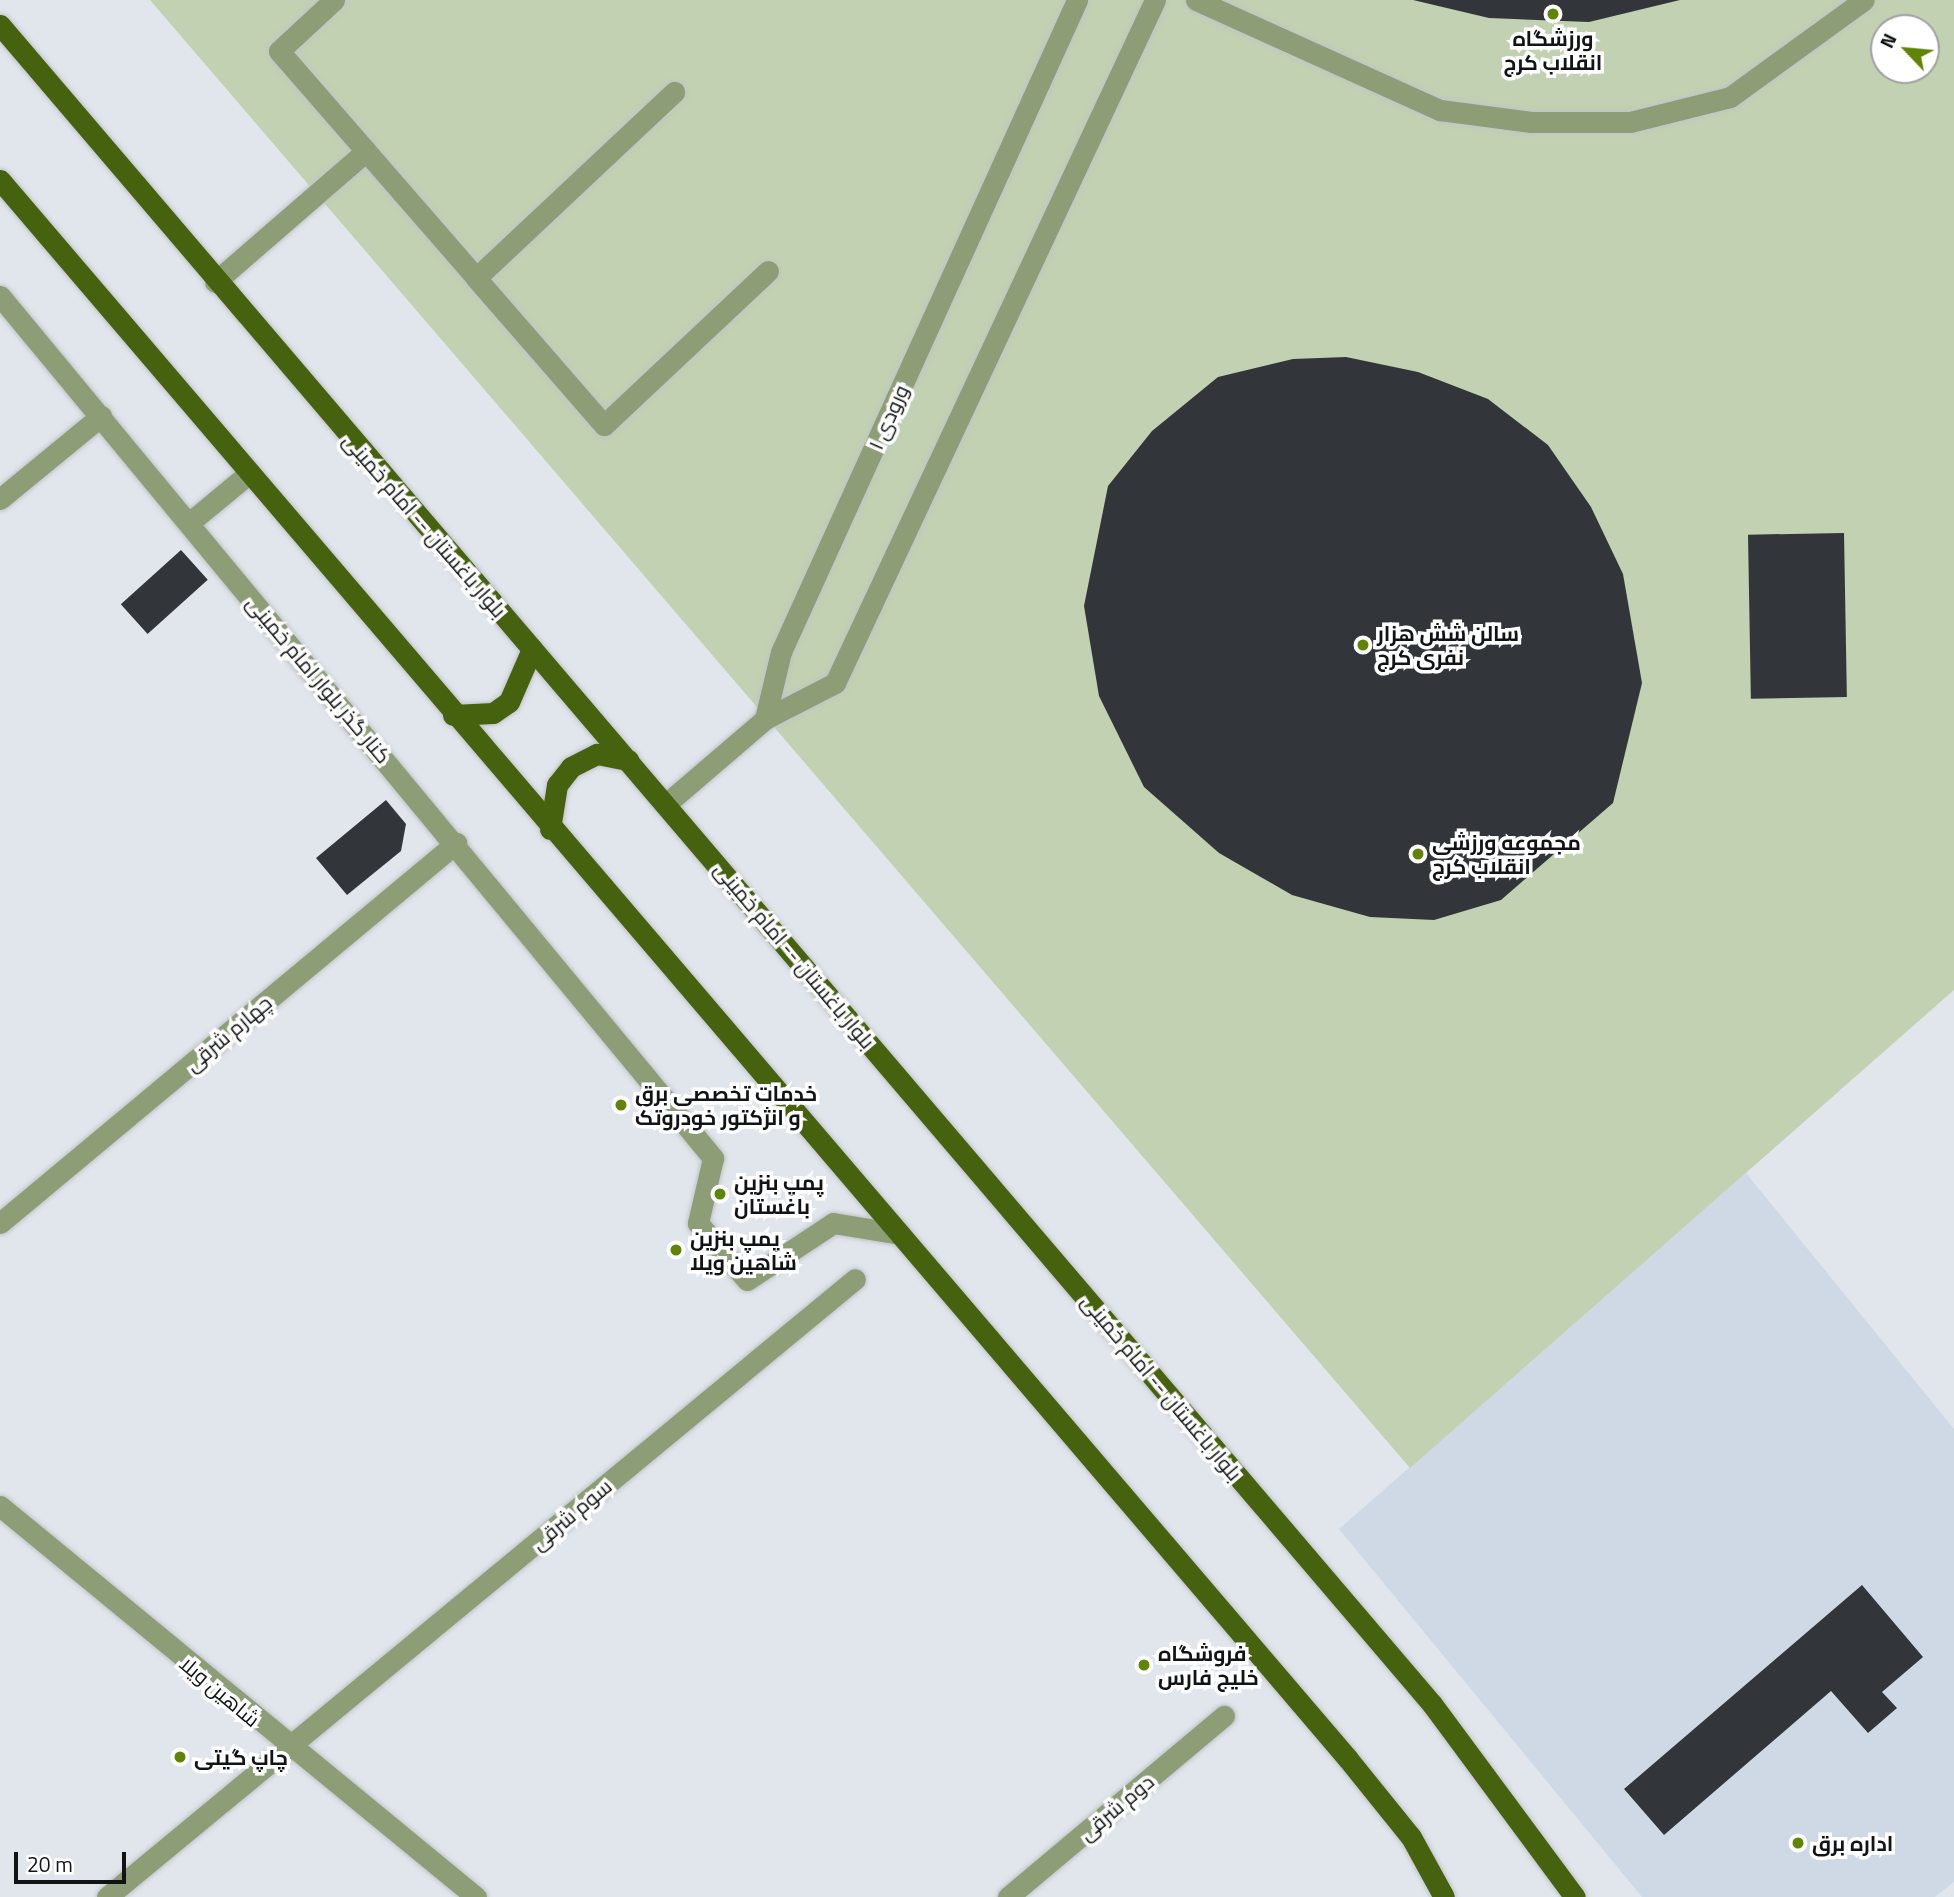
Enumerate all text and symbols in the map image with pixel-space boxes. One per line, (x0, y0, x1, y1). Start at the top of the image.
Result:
marker: ورزشگاه انقلاب کرج (1545, 6, 1561, 22)
north arrow (1870, 14, 1940, 84)
place label: ورزشگاه انقلاب کرج (1504, 25, 1602, 75)
text: N (1872, 28, 1903, 53)
street label: ورودی ۱ (863, 381, 913, 453)
street label: بلوار باغستان -- امام خمینی (338, 428, 512, 622)
street label: کنار گذر بلوار امام خمینی (242, 590, 396, 768)
place label: سالن شش هزار نفری کرج (1377, 620, 1519, 670)
marker: سالن شش هزار نفری کرج (1355, 637, 1371, 653)
place label: مجموعه ورزشی انقلاب کرج (1432, 829, 1581, 879)
marker: مجموعه ورزشی انقلاب کرج (1410, 846, 1426, 862)
street label: بلوار باغستان -- امام خمینی (709, 856, 881, 1054)
street label: چهارم شرقی (180, 989, 276, 1077)
place label: خدمات تخصصی برق و انژکتور خودروتک (635, 1080, 817, 1130)
marker: خدمات تخصصی برق و انژکتور خودروتک (613, 1097, 629, 1113)
place label: پمپ بنزین باغستان (734, 1169, 824, 1219)
marker: پمپ بنزین باغستان (712, 1186, 728, 1202)
place label: پمپ بنزین شاهین ویلا (690, 1225, 797, 1275)
marker: پمپ بنزین شاهین ویلا (668, 1242, 684, 1258)
street label: بلوار باغستان -- امام خمینی (1076, 1288, 1248, 1486)
street label: سوم شرقی (525, 1473, 617, 1555)
place label: فروشگاه خلیج فارس (1158, 1640, 1259, 1690)
street label: شاهین ویلا (175, 1650, 265, 1732)
marker: فروشگاه خلیج فارس (1136, 1657, 1152, 1673)
place label: چاپ گیتی (194, 1744, 288, 1770)
marker: چاپ گیتی (172, 1749, 188, 1765)
street label: دوم شرقی (1074, 1768, 1158, 1846)
place label: اداره برق (1812, 1830, 1893, 1856)
marker: اداره برق (1790, 1835, 1806, 1851)
scale bar (18, 1838, 130, 1882)
text: 20 m (27, 1848, 73, 1880)

